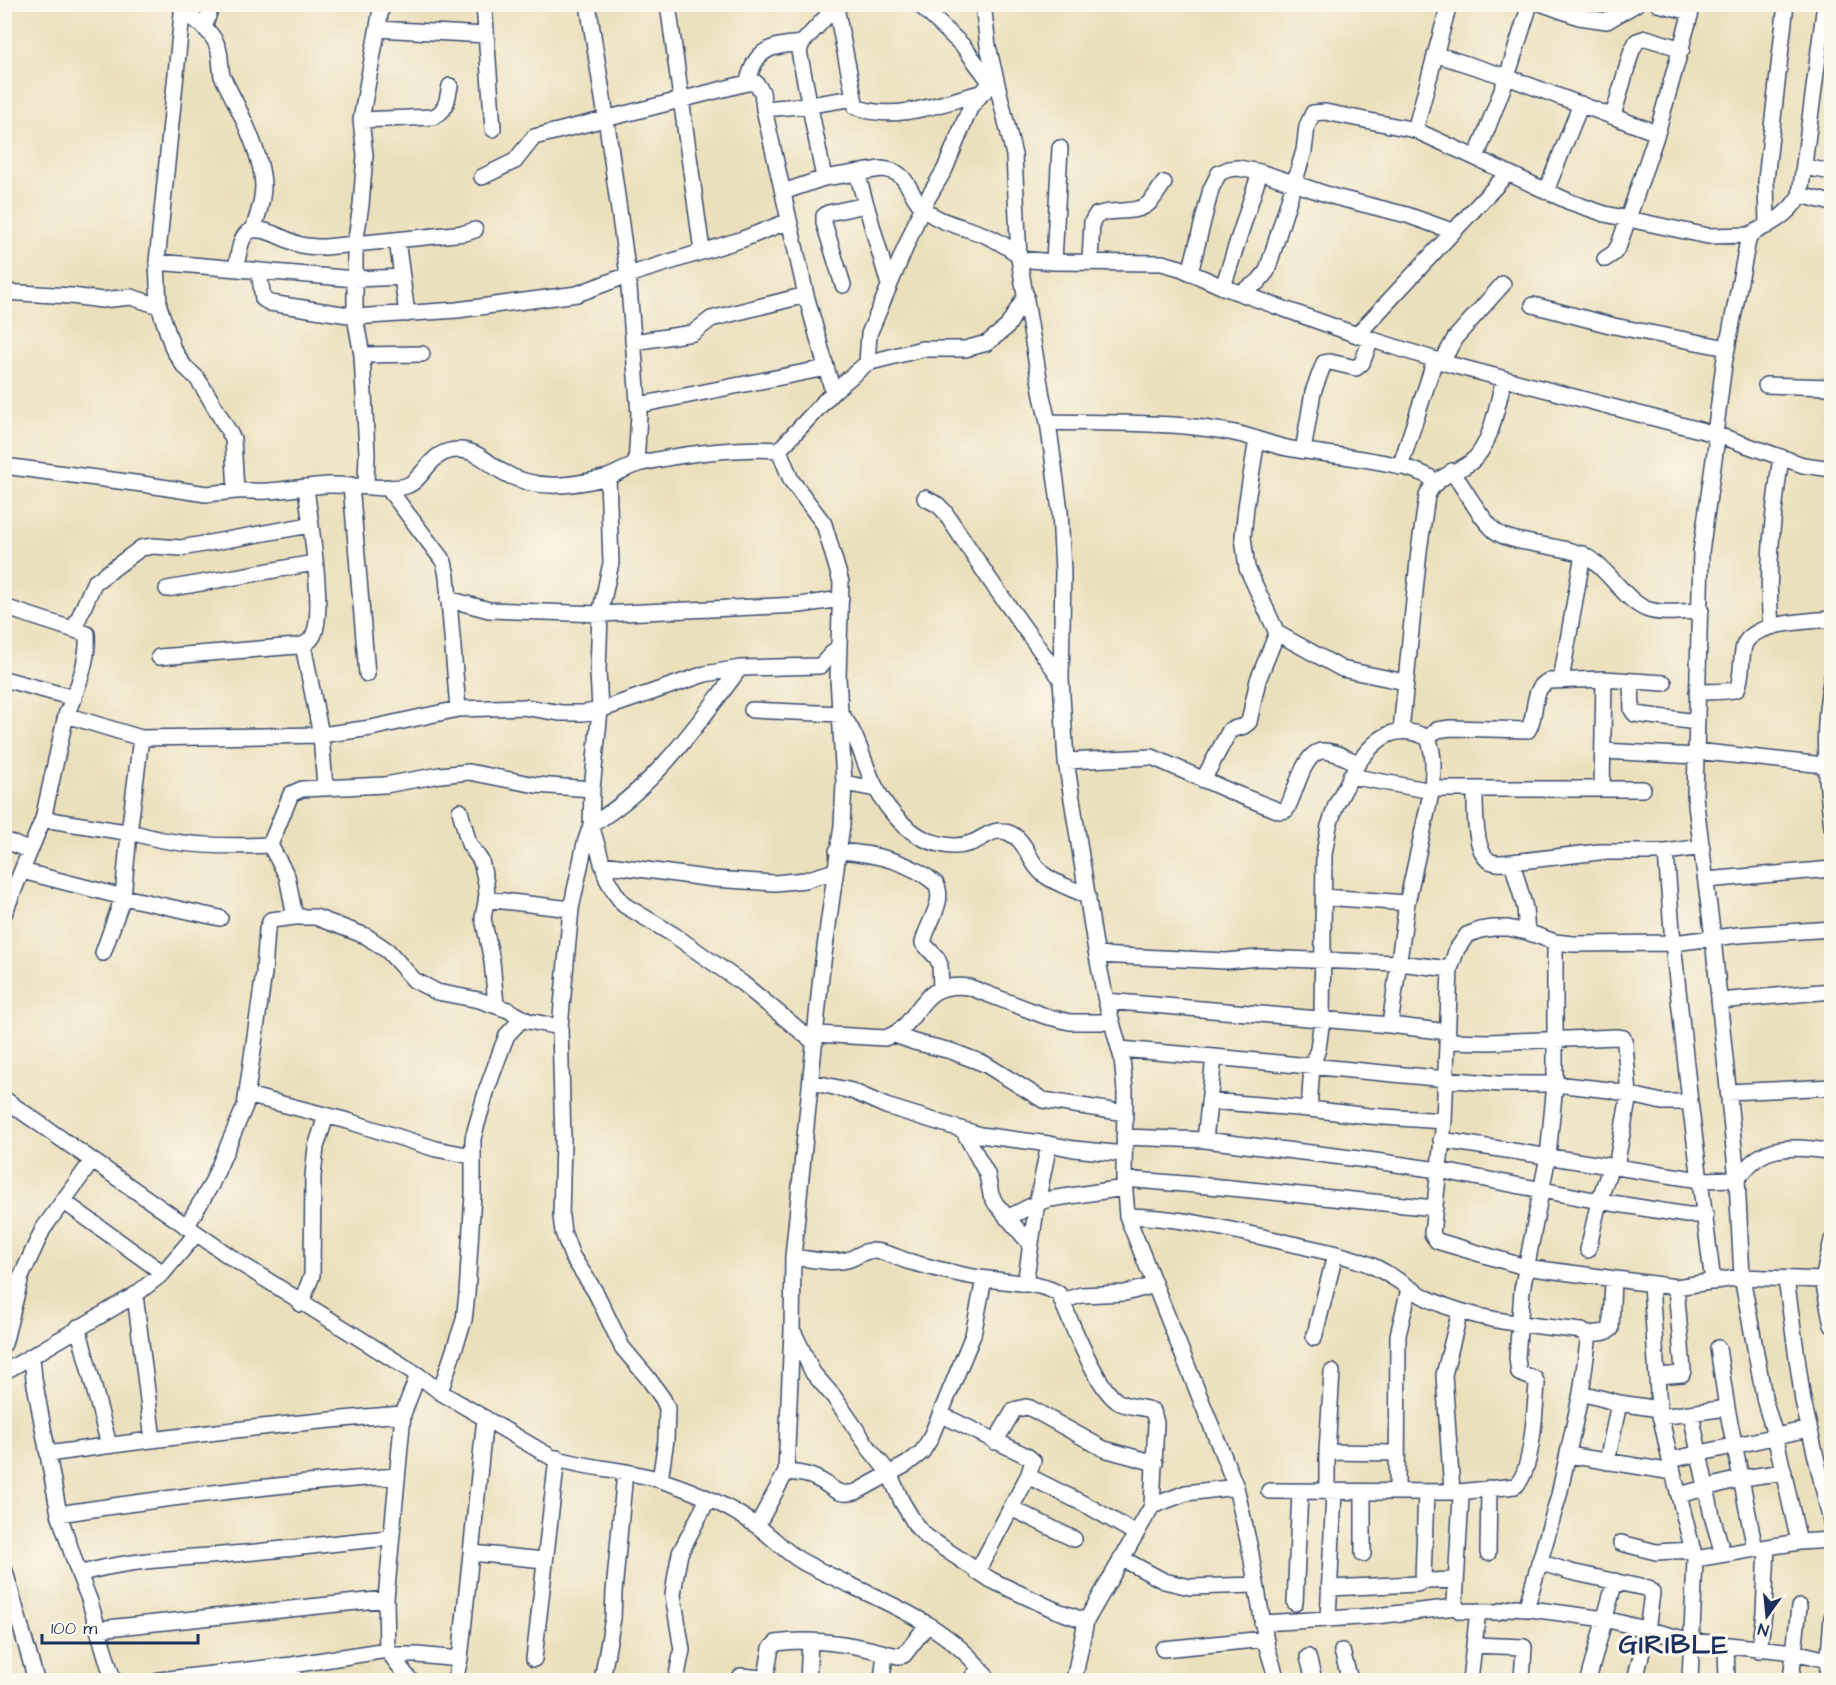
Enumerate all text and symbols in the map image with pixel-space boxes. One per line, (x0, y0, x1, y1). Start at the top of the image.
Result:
north arrow (1737, 1586, 1797, 1646)
scale bar (42, 1607, 198, 1645)
text: 100 m (51, 1616, 97, 1641)
text: N (1756, 1618, 1771, 1641)
district label: GIRIBLE (1619, 1626, 1729, 1664)

